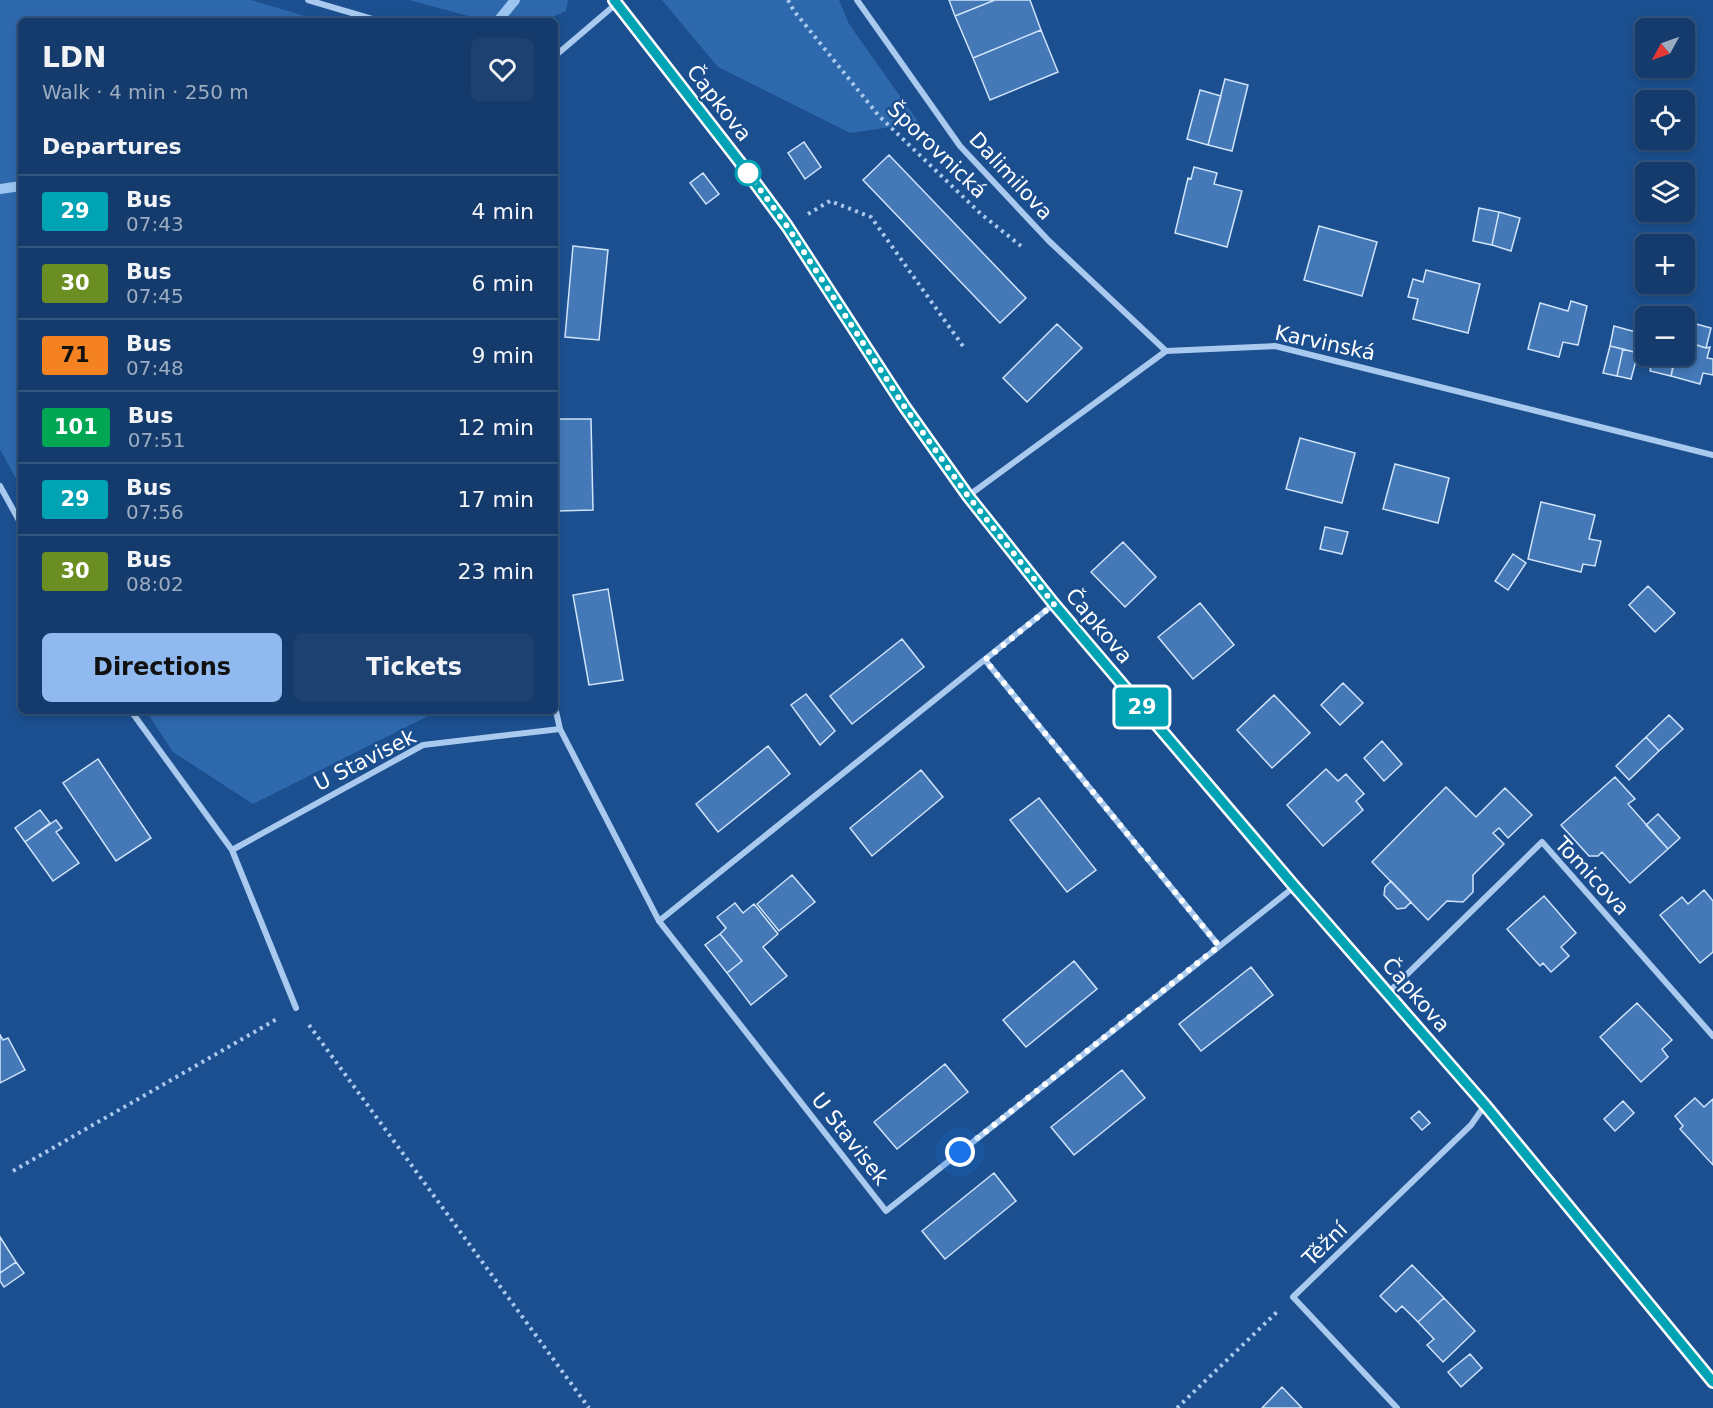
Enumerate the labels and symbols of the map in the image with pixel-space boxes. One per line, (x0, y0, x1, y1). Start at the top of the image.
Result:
north arrow (1635, 18, 1695, 78)
street label: Čapkova (682, 59, 757, 146)
street label: Šporovnická (883, 96, 992, 203)
street label: Dalimilova (964, 127, 1058, 225)
unlabelled marker (735, 160, 761, 186)
street label: Karvinská (1273, 321, 1377, 365)
street label: Čapkova (1061, 583, 1138, 668)
line badge: 29 (1115, 688, 1169, 726)
street label: U Stavisek (310, 724, 421, 796)
street label: Tomicova (1549, 831, 1634, 920)
street label: Čapkova (1377, 952, 1455, 1037)
street label: U Stavisek (806, 1088, 894, 1191)
your location (945, 1137, 975, 1167)
street label: Těžní (1297, 1216, 1353, 1272)

